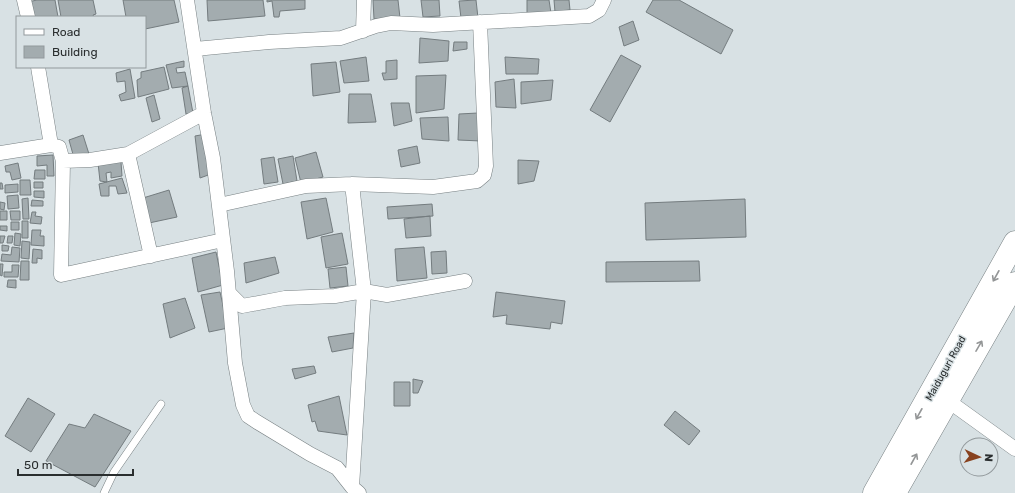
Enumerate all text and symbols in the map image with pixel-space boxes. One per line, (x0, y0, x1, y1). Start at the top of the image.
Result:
legend (16, 16, 146, 68)
text: Road (52, 25, 80, 39)
text: Building (52, 45, 98, 59)
one-way arrow (991, 270, 999, 282)
street label: Maiduguri Road (923, 334, 969, 403)
one-way arrow (975, 340, 983, 352)
one-way arrow (914, 408, 922, 420)
north arrow (959, 437, 999, 477)
scale bar (18, 451, 133, 477)
one-way arrow (911, 453, 919, 465)
text: N (982, 453, 995, 462)
text: 50 m (24, 458, 52, 472)

